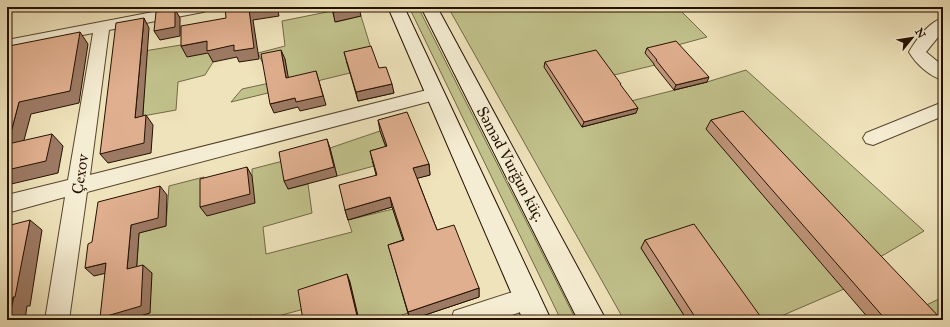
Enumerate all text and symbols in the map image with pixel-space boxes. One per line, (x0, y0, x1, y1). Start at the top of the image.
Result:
north arrow (892, 18, 932, 58)
text: N (912, 26, 929, 41)
street label: Səməd Vurğun küç. (472, 103, 549, 225)
street label: Çexov (67, 151, 93, 195)

